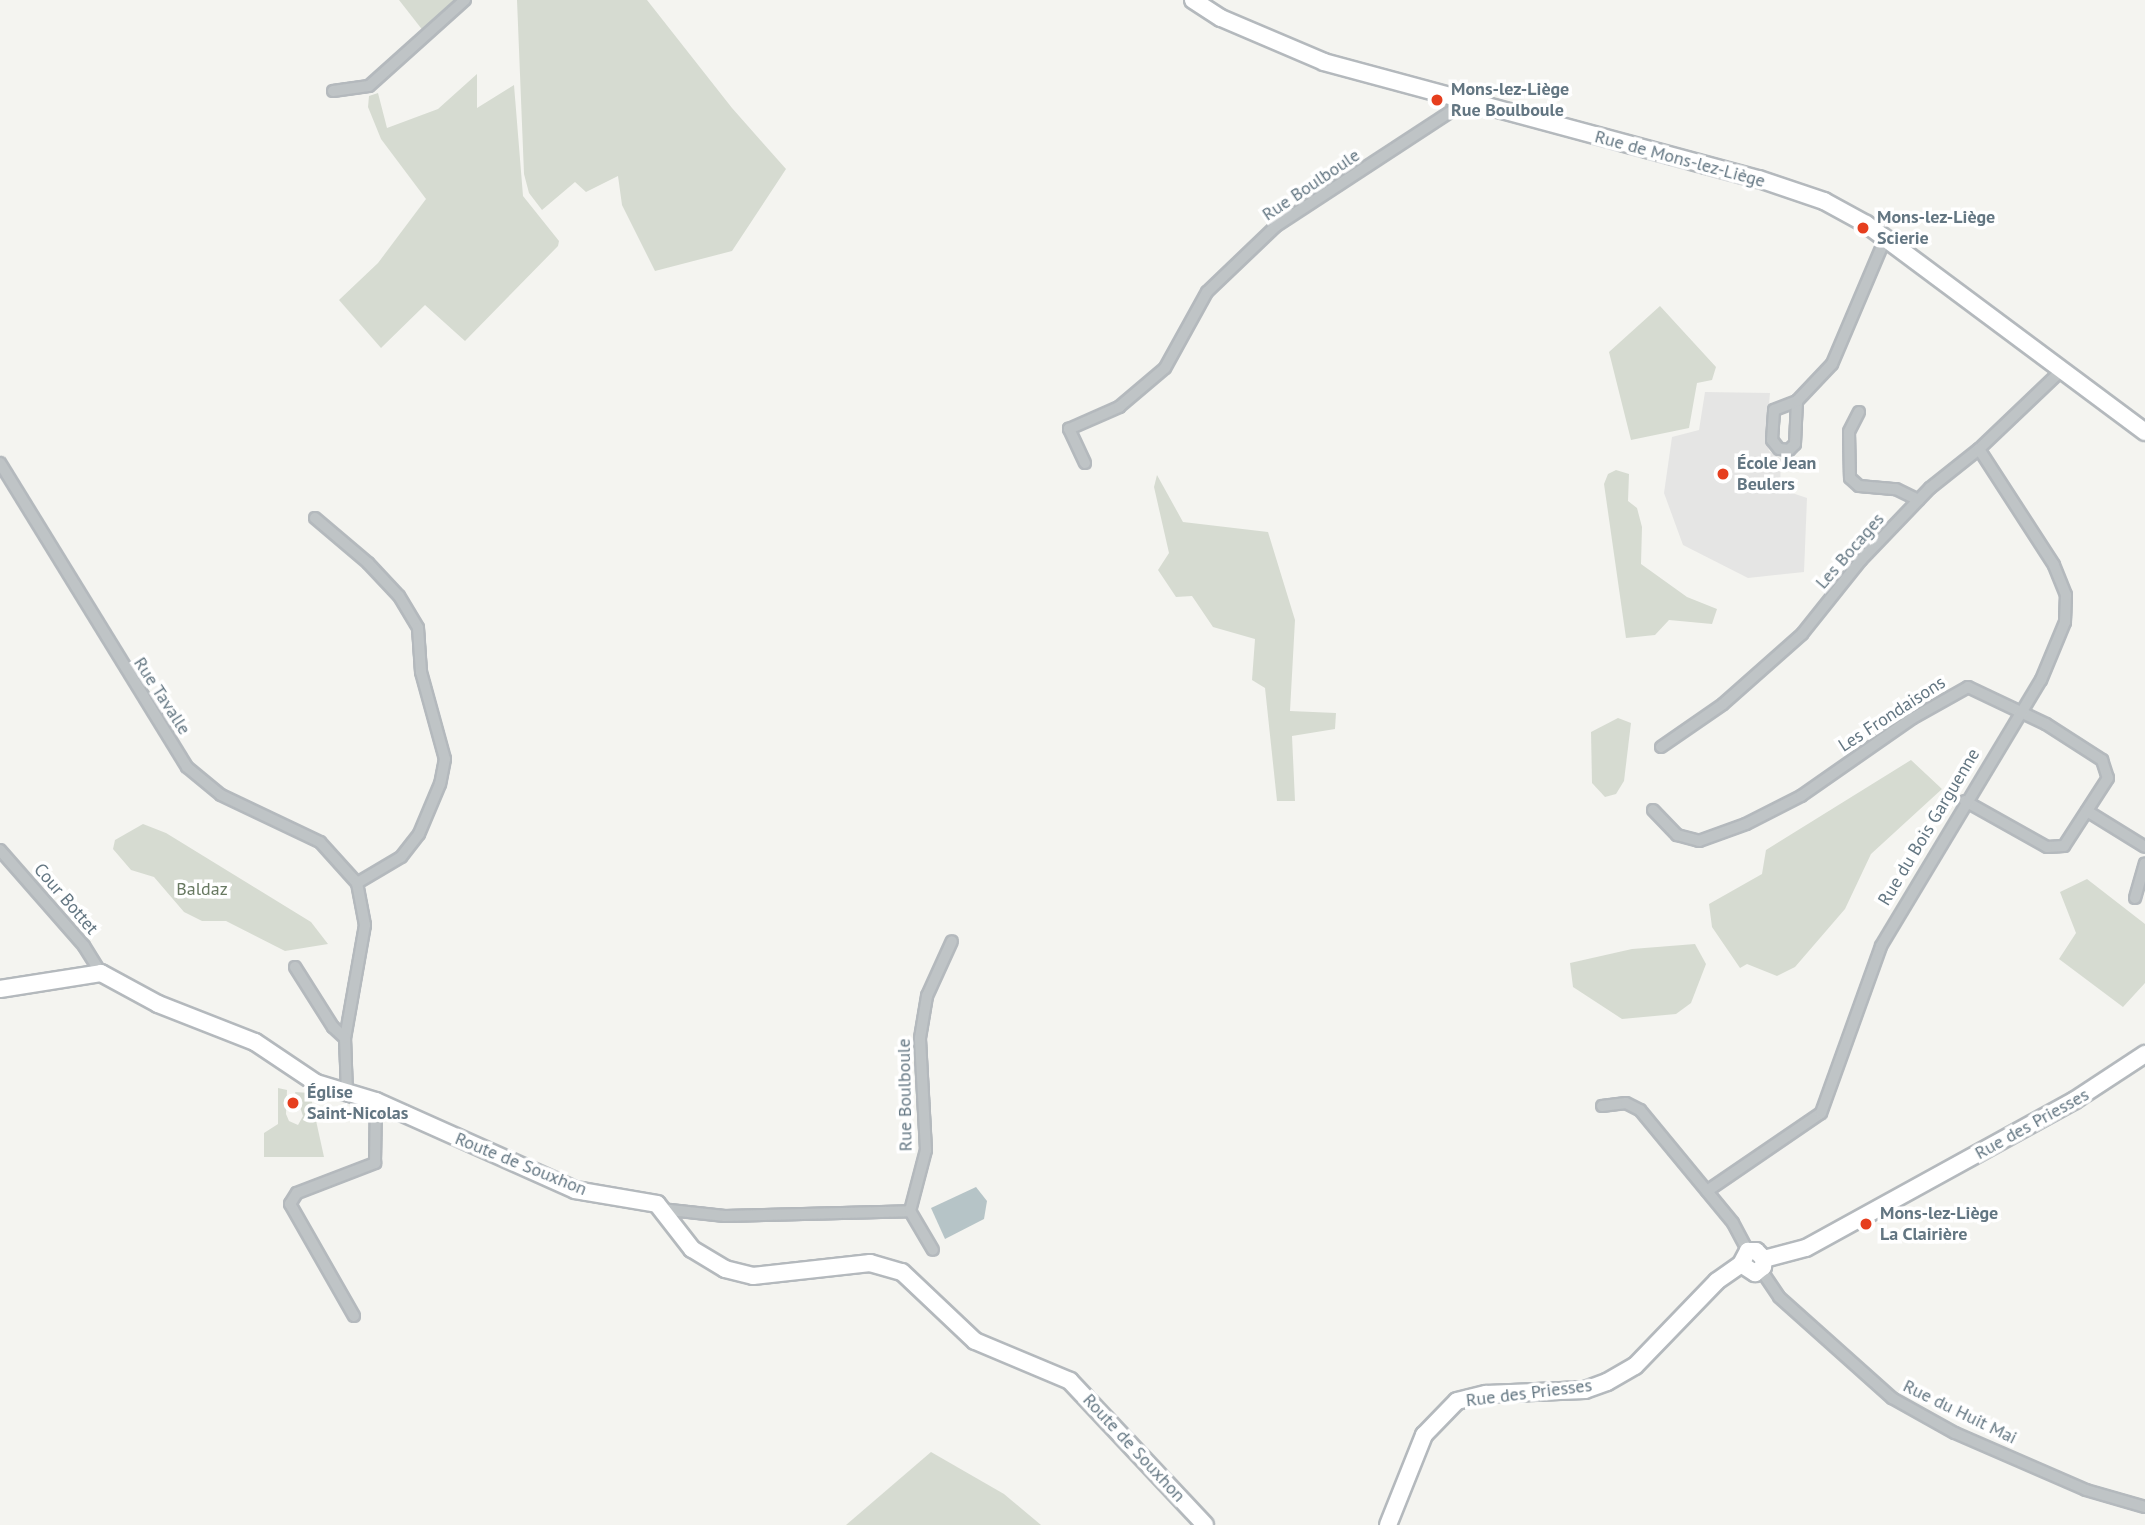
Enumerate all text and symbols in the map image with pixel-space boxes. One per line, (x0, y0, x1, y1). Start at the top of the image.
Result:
place label: Mons-lez-Liège Rue Boulboule (1451, 79, 1569, 122)
marker: Mons-lez-Liège Rue Boulboule (1429, 92, 1445, 108)
street label: Rue de Mons-lez-Liège (1592, 126, 1768, 192)
street label: Rue Boulboule (1258, 145, 1364, 225)
place label: Mons-lez-Liège Scierie (1877, 207, 1995, 249)
marker: Mons-lez-Liège Scierie (1855, 220, 1871, 236)
place label: École Jean Beulers (1737, 453, 1816, 496)
marker: École Jean Beulers (1715, 466, 1731, 482)
street label: Les Bocages (1811, 509, 1889, 593)
street label: Rue Tavalle (129, 653, 195, 739)
street label: Les Frondaisons (1835, 672, 1949, 756)
street label: Rue du Bois Garguenne (1874, 745, 1984, 909)
street label: Cour Bottet (29, 859, 103, 939)
park label: Baldaz (176, 878, 228, 900)
street label: Rue Boulboule (893, 1038, 917, 1152)
place label: Église Saint-Nicolas (307, 1082, 408, 1124)
street label: Rue des Priesses (1971, 1084, 2093, 1164)
marker: Église Saint-Nicolas (285, 1095, 301, 1111)
street label: Route de Souxhon (452, 1128, 590, 1200)
place label: Mons-lez-Liège La Clairière (1880, 1203, 1998, 1246)
marker: Mons-lez-Liège La Clairière (1858, 1216, 1874, 1232)
street label: Rue des Priesses (1465, 1375, 1593, 1411)
street label: Rue du Huit Mai (1900, 1375, 2020, 1449)
street label: Route de Souxhon (1078, 1389, 1190, 1507)

